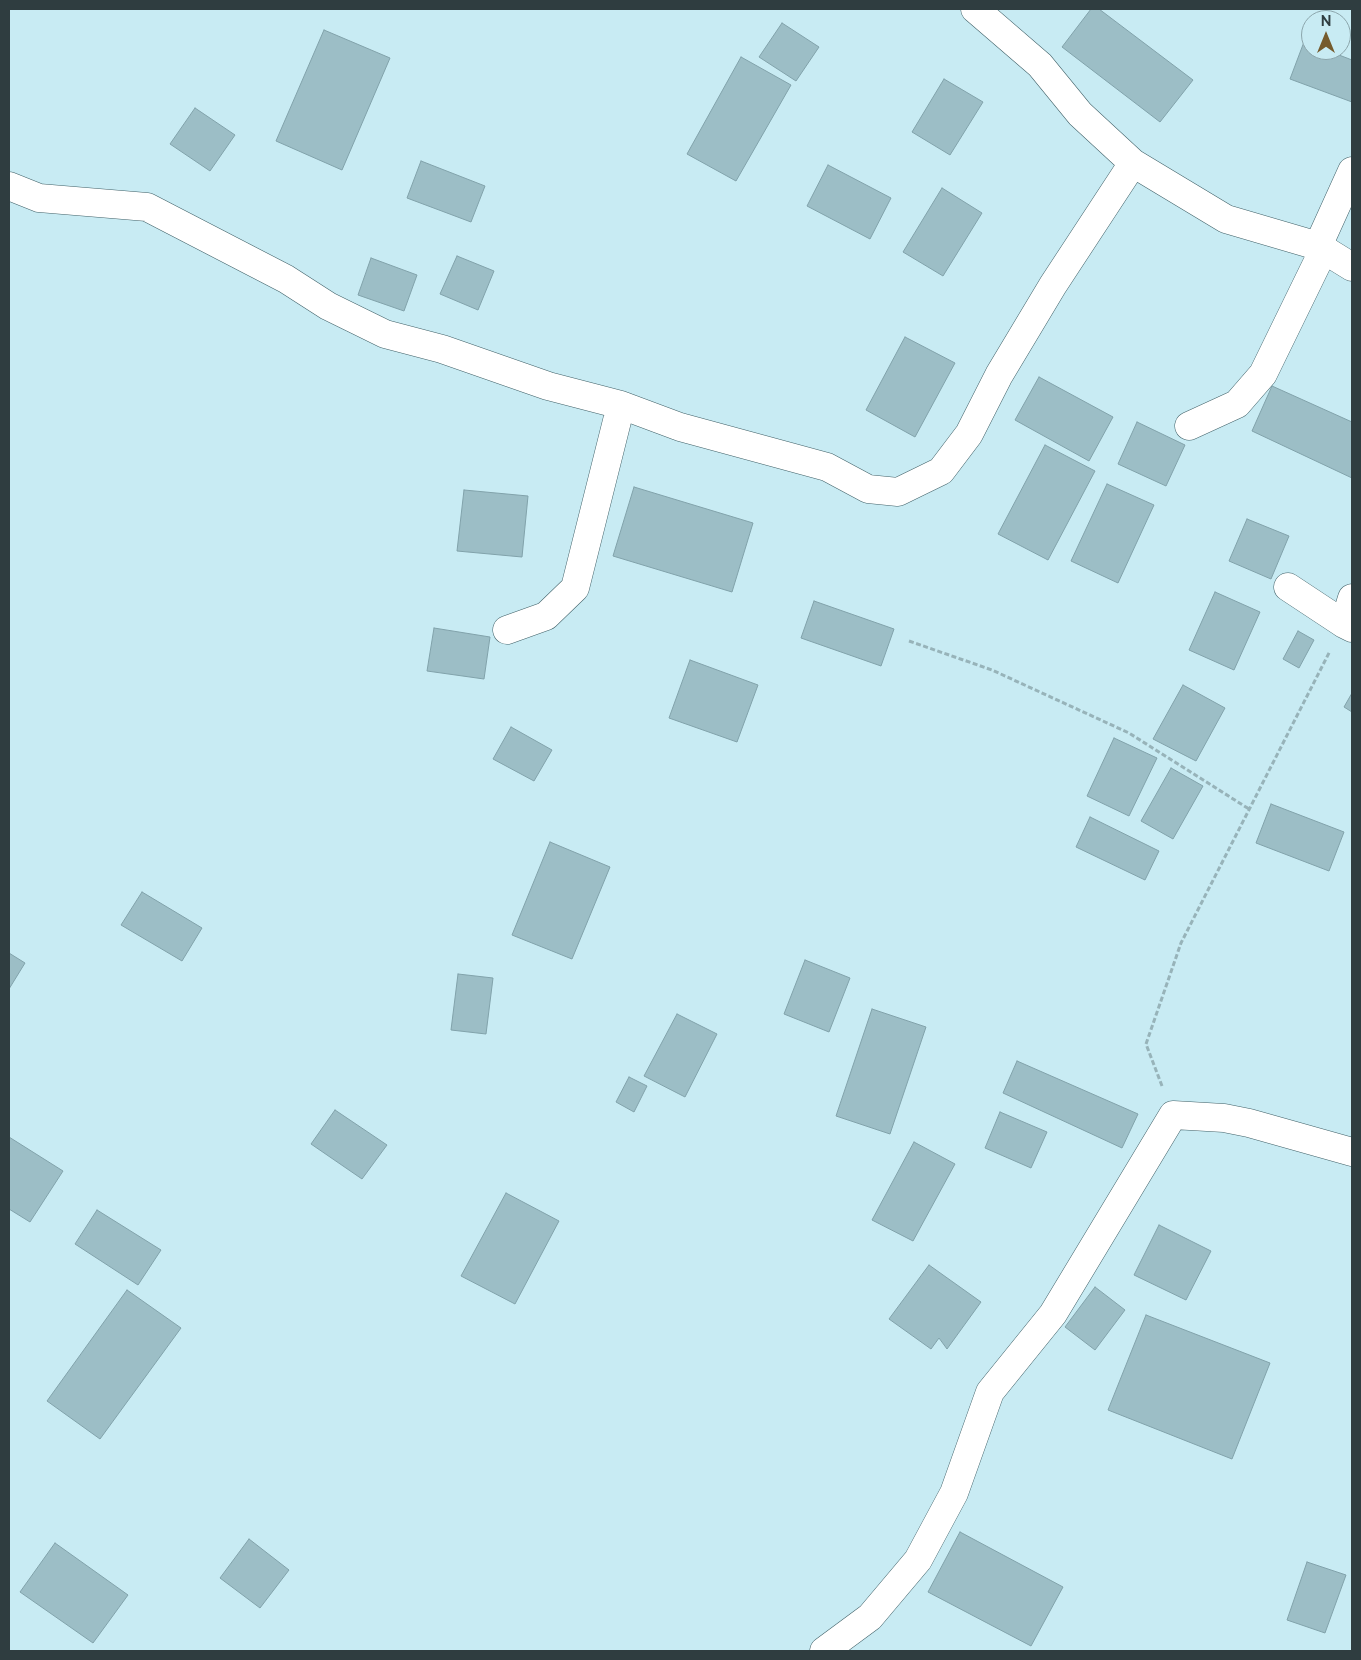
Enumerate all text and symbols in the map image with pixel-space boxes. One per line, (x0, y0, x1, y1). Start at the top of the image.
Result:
north arrow (1301, 10, 1351, 60)
text: N (1321, 13, 1331, 29)

